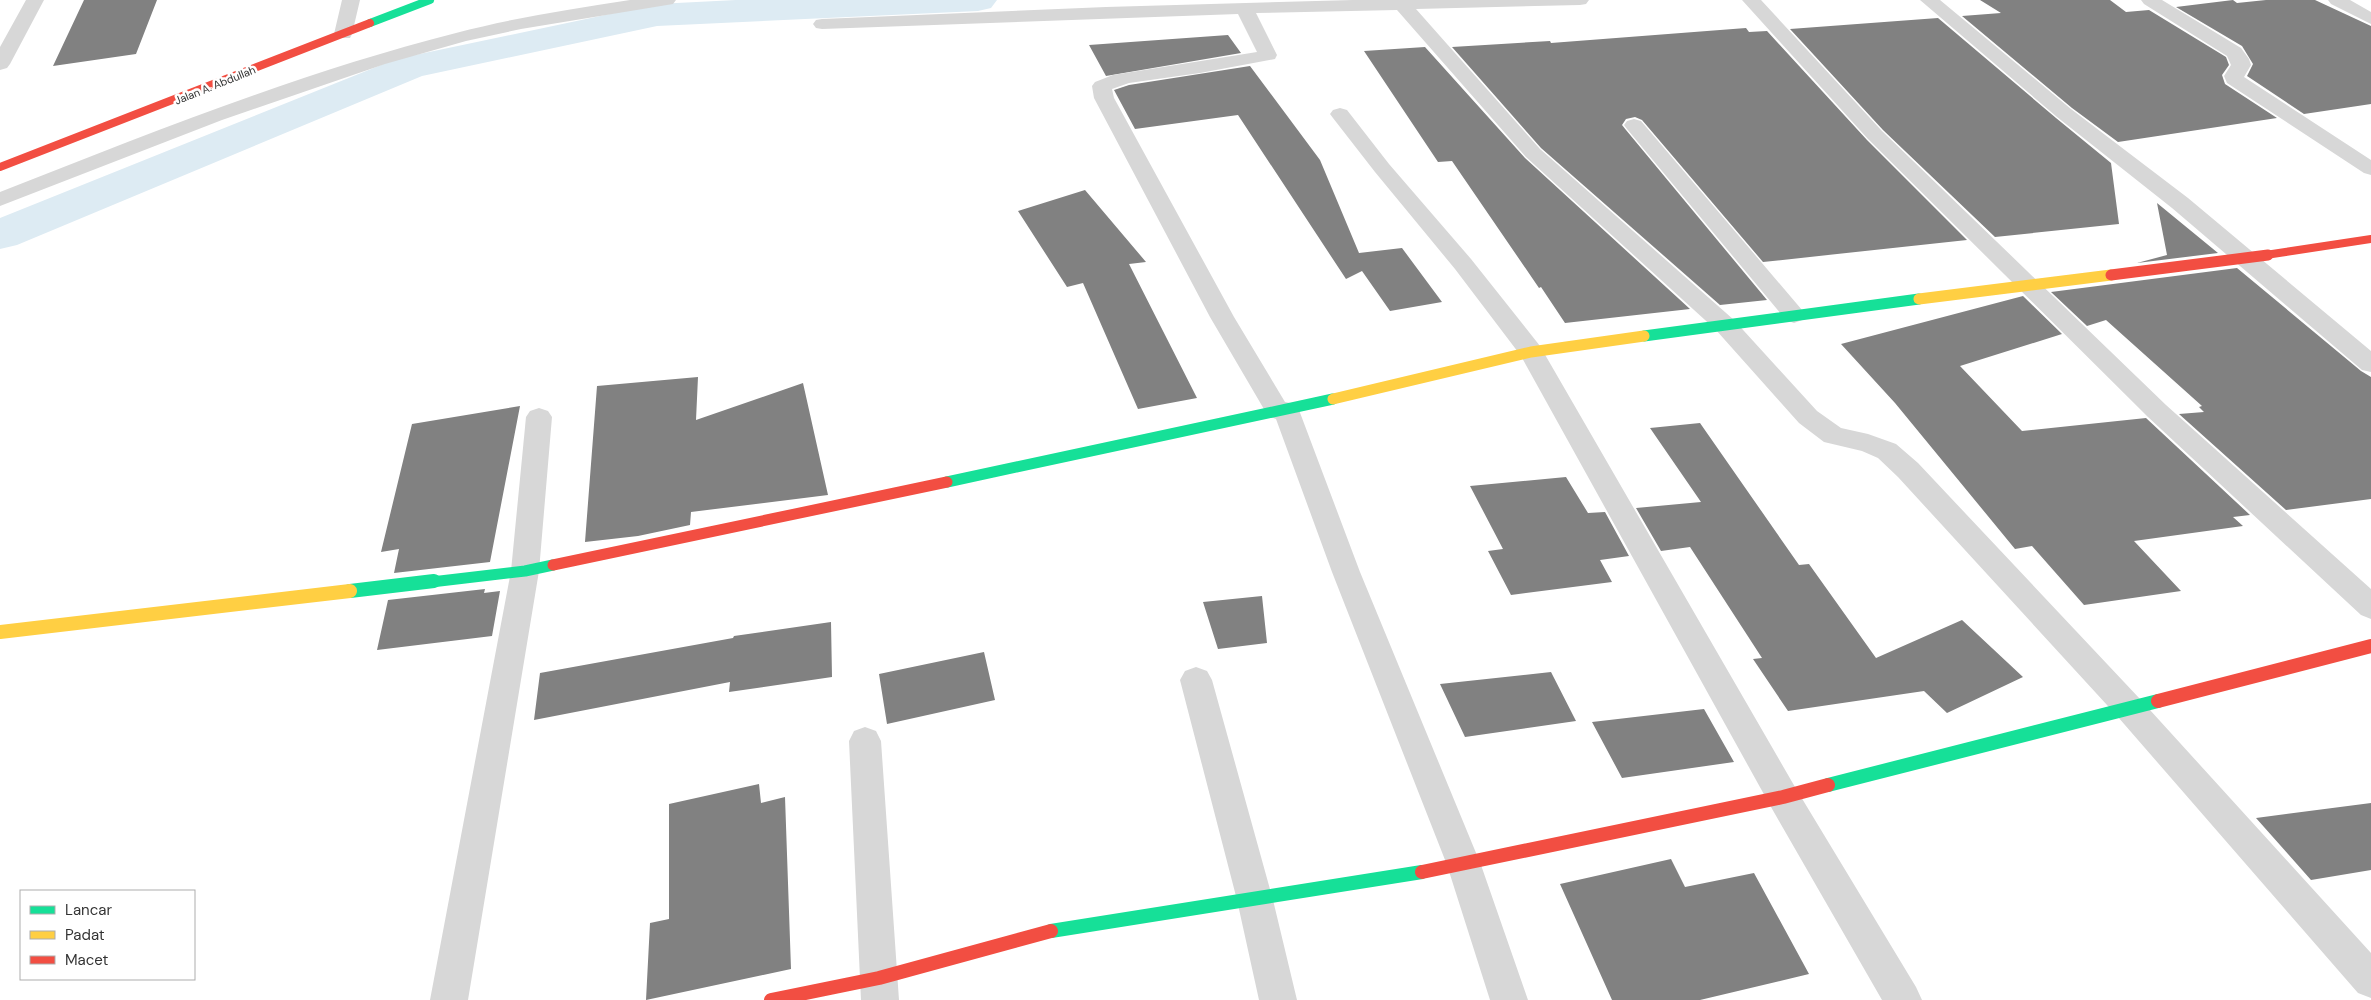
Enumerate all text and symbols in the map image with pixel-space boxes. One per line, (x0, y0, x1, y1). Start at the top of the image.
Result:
street label: Jalan A. Abdullah (172, 62, 258, 108)
legend (20, 890, 195, 980)
text: Lancar (65, 900, 112, 920)
text: Padat (65, 925, 105, 945)
text: Macet (65, 950, 109, 970)

